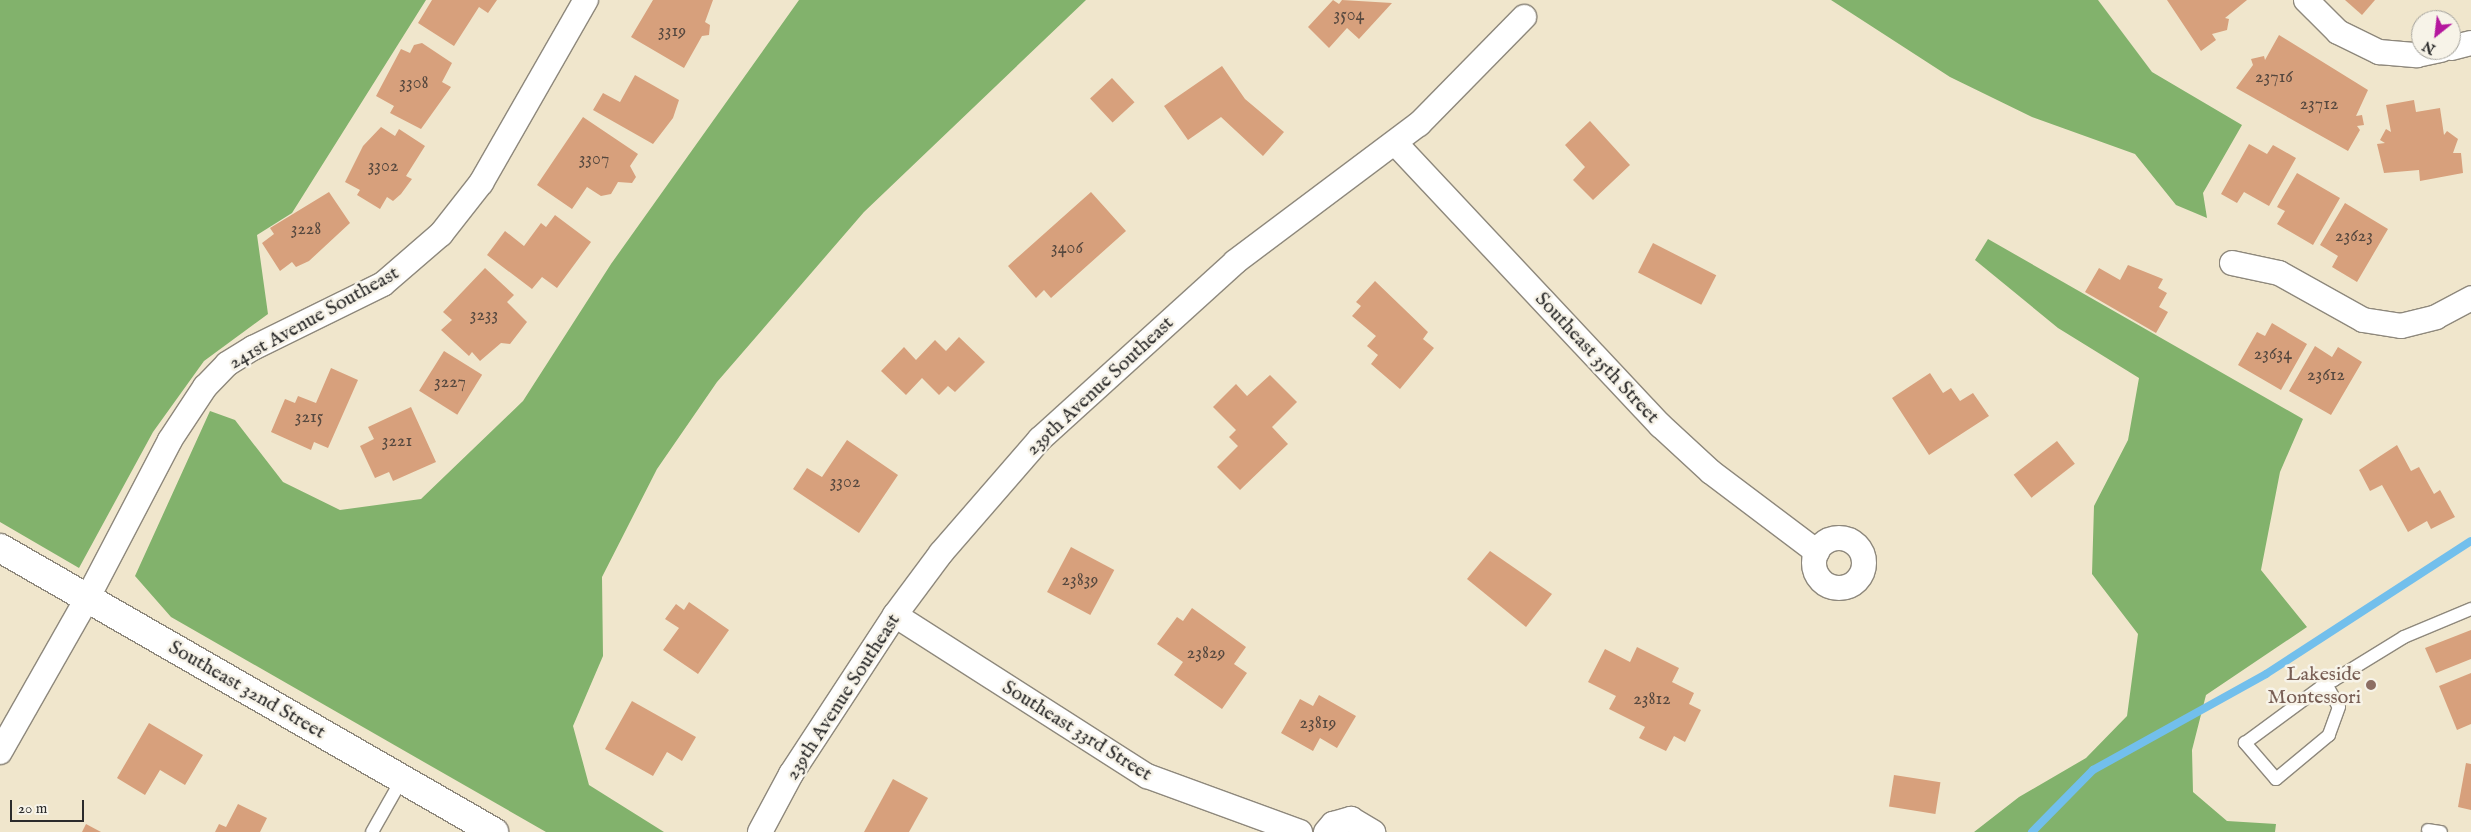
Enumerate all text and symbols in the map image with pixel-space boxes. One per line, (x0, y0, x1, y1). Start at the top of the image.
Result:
house number: 3504 (1334, 5, 1364, 27)
north arrow (2411, 10, 2461, 60)
house number: 3319 (658, 21, 686, 43)
text: N (2420, 36, 2439, 58)
house number: 23716 (2255, 67, 2293, 89)
house number: 3308 (399, 73, 429, 95)
house number: 23712 (2300, 94, 2338, 116)
house number: 3307 (579, 149, 609, 171)
house number: 3302 (368, 156, 398, 178)
house number: 3228 (291, 219, 321, 241)
house number: 23623 (2335, 226, 2373, 248)
house number: 3406 (1051, 238, 1083, 260)
street label: 241st Avenue Southeast (225, 261, 403, 375)
street label: Southeast 35th Street (1530, 287, 1664, 429)
house number: 3233 (470, 305, 498, 327)
street label: 239th Avenue Southeast (1021, 311, 1179, 461)
house number: 23634 (2254, 344, 2292, 366)
house number: 23612 (2307, 365, 2345, 387)
house number: 3227 (434, 372, 466, 394)
house number: 3215 (295, 407, 323, 429)
house number: 3221 (382, 431, 412, 453)
house number: 3302 (830, 472, 860, 494)
house number: 23839 (1062, 570, 1098, 592)
street label: 239th Avenue Southeast (780, 609, 906, 785)
street label: Southeast 32nd Street (164, 635, 330, 745)
house number: 23829 (1187, 643, 1225, 665)
place label: Lakeside Montessori (2268, 662, 2361, 709)
street label: Southeast 33rd Street (998, 675, 1156, 787)
marker: Lakeside Montessori (2365, 679, 2377, 691)
house number: 23812 (1633, 689, 1671, 711)
house number: 23819 (1300, 713, 1336, 735)
scale bar (12, 790, 86, 822)
text: 20 m (18, 799, 47, 818)

